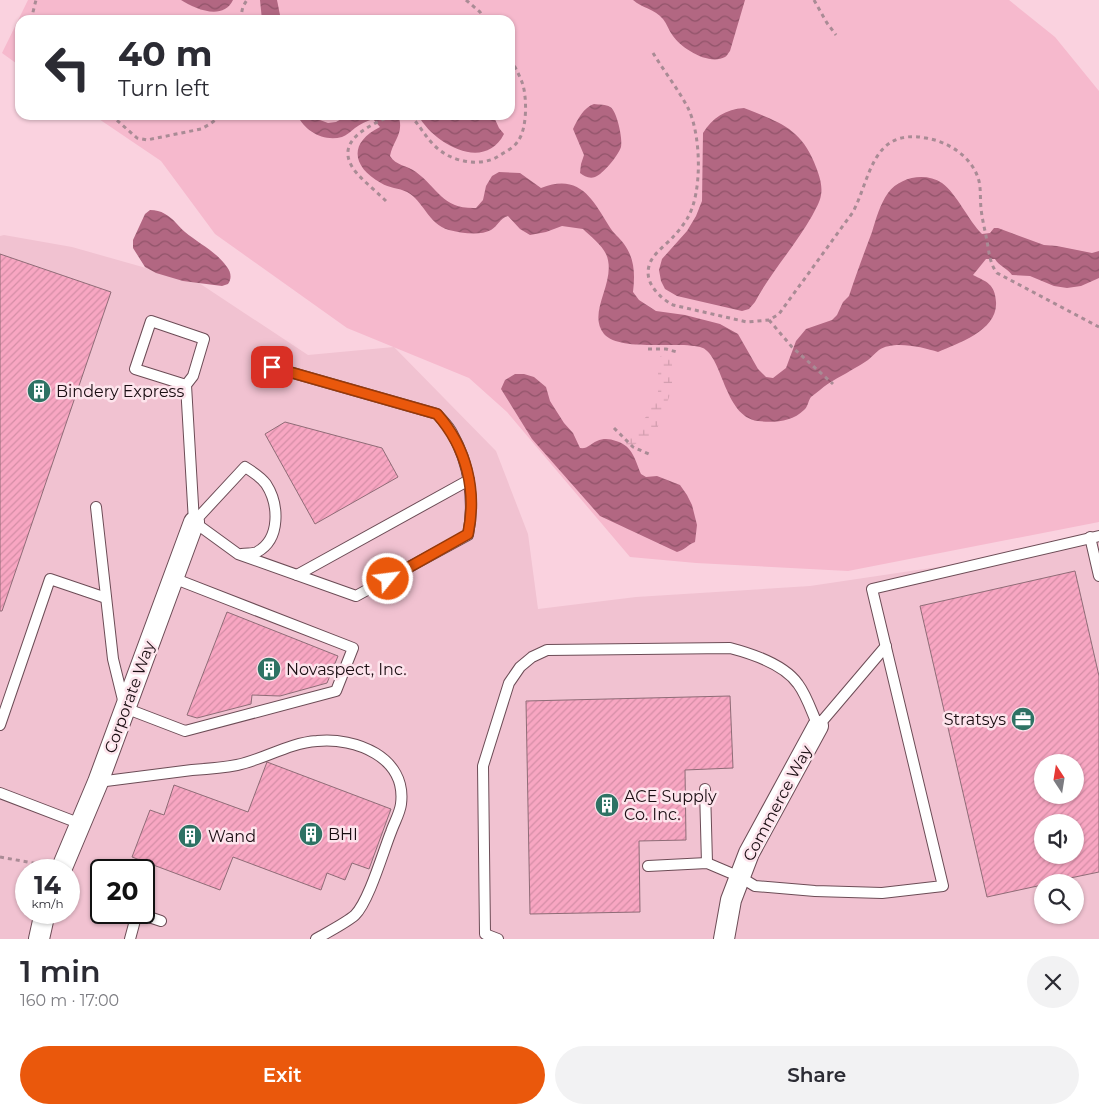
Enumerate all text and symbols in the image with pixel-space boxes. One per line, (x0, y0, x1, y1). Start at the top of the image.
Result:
text: 40 m (118, 32, 213, 75)
icon: left (35, 35, 100, 100)
text: Turn left (118, 75, 210, 102)
pin (251, 346, 293, 388)
icon: arrive (258, 353, 286, 381)
building icon: Bindery Express (26, 378, 52, 404)
place label: Bindery Express (56, 382, 184, 401)
position arrow (361, 552, 413, 604)
street label: Corporate Way (100, 638, 159, 756)
building icon: Novaspect, Inc. (256, 656, 282, 682)
place label: Novaspect, Inc. (286, 660, 407, 679)
office icon: Stratsys (1010, 706, 1036, 732)
place label: Stratsys (944, 710, 1006, 729)
street label: Commerce Way (739, 742, 816, 864)
north arrow (1034, 754, 1084, 804)
map controls (1034, 754, 1084, 924)
place label: ACE Supply Co. Inc. (624, 787, 717, 824)
building icon: ACE Supply Co. Inc. (594, 792, 620, 818)
button: sound (1034, 814, 1084, 864)
building icon: BHI (298, 821, 324, 847)
building icon: Wand (177, 823, 203, 849)
place label: BHI (328, 825, 358, 844)
place label: Wand (208, 827, 256, 846)
speed limit sign: 20 (90, 859, 155, 924)
text: 14 (34, 870, 61, 900)
button: search (1034, 874, 1084, 924)
text: km/h (31, 896, 64, 911)
text: 1 min (20, 953, 101, 990)
button: close (1027, 956, 1079, 1008)
text: 160 m · 17:00 (20, 991, 119, 1010)
button: Exit (20, 1046, 545, 1104)
button: Share (555, 1046, 1079, 1104)

